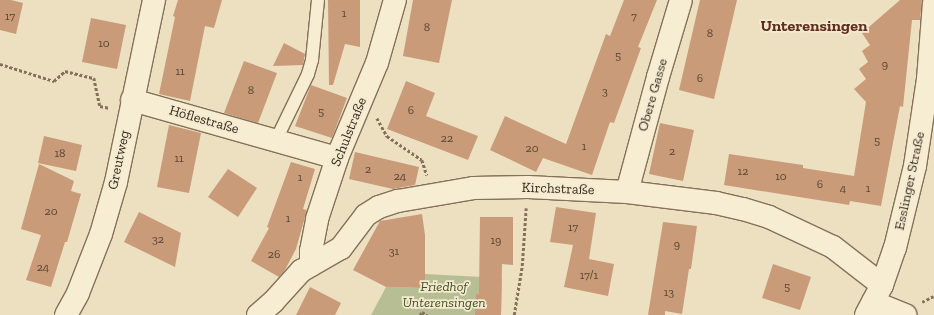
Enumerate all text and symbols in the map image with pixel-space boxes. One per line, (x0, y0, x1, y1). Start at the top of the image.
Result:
house number: 1 (342, 7, 346, 21)
house number: 17 (5, 10, 15, 24)
house number: 7 (631, 10, 637, 24)
district label: Unterensingen (761, 16, 867, 36)
house number: 8 (424, 21, 430, 35)
house number: 8 (707, 27, 713, 41)
house number: 10 (98, 37, 110, 51)
house number: 5 (615, 49, 621, 63)
street label: Obere Gasse (635, 57, 671, 133)
house number: 9 (882, 58, 888, 72)
house number: 11 (175, 65, 185, 79)
house number: 6 (697, 72, 703, 86)
house number: 8 (248, 84, 254, 98)
house number: 3 (602, 85, 608, 99)
street label: Schulstraße (328, 95, 370, 169)
street label: Höflestraße (167, 102, 241, 138)
house number: 6 (408, 104, 414, 118)
house number: 5 (318, 105, 324, 119)
street label: Greutweg (105, 129, 133, 191)
street label: Esslinger Straße (891, 130, 929, 232)
house number: 22 (441, 132, 453, 146)
house number: 5 (874, 134, 880, 148)
house number: 1 (582, 140, 586, 154)
house number: 20 (525, 142, 539, 156)
house number: 2 (669, 145, 675, 159)
house number: 18 (54, 147, 66, 161)
house number: 11 (174, 152, 184, 166)
house number: 2 (365, 163, 371, 177)
house number: 12 (738, 165, 748, 179)
house number: 24 (394, 170, 406, 184)
house number: 10 (775, 170, 787, 184)
house number: 1 (298, 171, 302, 185)
house number: 6 (817, 178, 823, 192)
street label: Kirchstraße (521, 179, 595, 199)
house number: 4 (840, 182, 846, 196)
house number: 1 (866, 182, 870, 196)
house number: 20 (44, 205, 58, 219)
house number: 1 (286, 212, 290, 226)
house number: 17 (568, 221, 578, 235)
house number: 32 (152, 233, 164, 247)
house number: 19 (491, 234, 501, 248)
house number: 9 (674, 238, 680, 252)
house number: 31 (389, 245, 399, 259)
house number: 26 (268, 248, 280, 262)
house number: 24 (37, 261, 49, 275)
house number: 17/1 (580, 269, 598, 283)
park label: Friedhof Unterensingen (402, 279, 486, 312)
house number: 5 (784, 280, 790, 294)
house number: 13 (664, 286, 674, 300)

